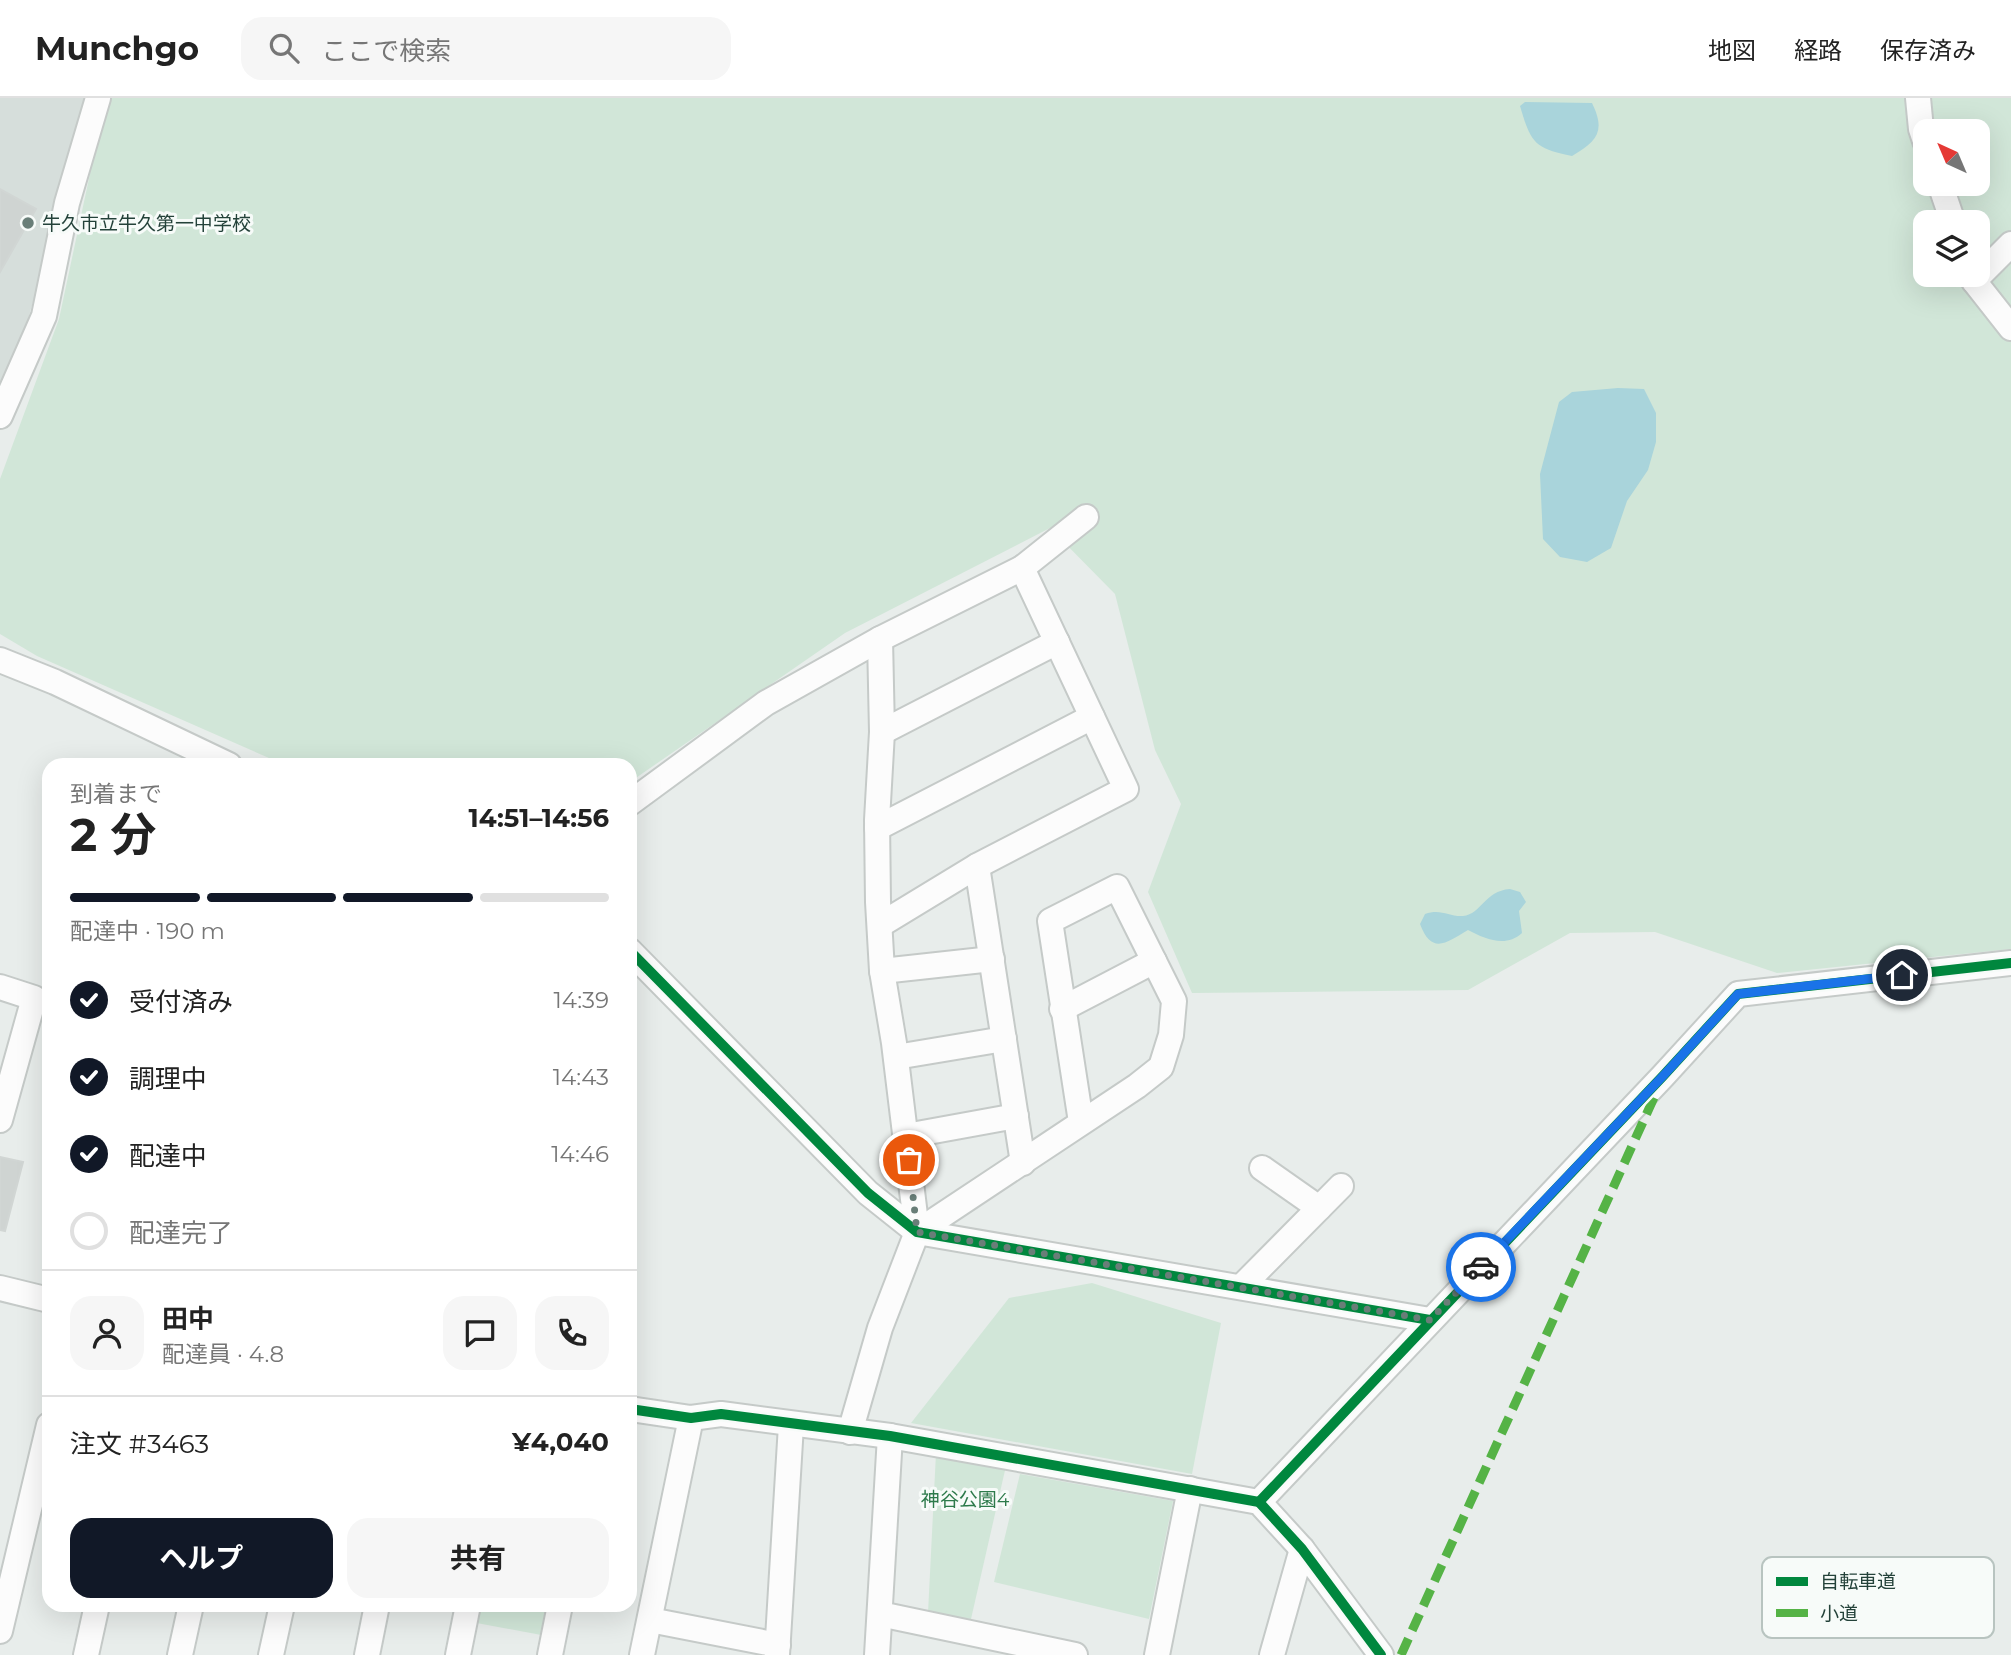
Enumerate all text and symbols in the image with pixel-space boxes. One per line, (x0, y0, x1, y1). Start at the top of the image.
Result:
search box (241, 17, 731, 80)
text: Munchgo (35, 28, 199, 68)
icon: search (265, 29, 303, 67)
text: ここで検索 (321, 35, 451, 67)
text: 地図 (1708, 36, 1756, 65)
text: 経路 (1794, 36, 1842, 65)
text: 保存済み (1880, 36, 1976, 65)
north arrow (1913, 119, 1990, 196)
map controls (1913, 119, 1990, 287)
button: layers (1913, 210, 1990, 287)
place label: 牛久市立牛久第一中学校 (42, 212, 251, 235)
marker: 牛久市立牛久第一中学校 (20, 215, 36, 231)
text: 到着まで (70, 780, 162, 808)
text: 14:51–14:56 (469, 802, 609, 834)
text: 2 分 (70, 806, 156, 863)
text: 配達中 · 190 m (70, 917, 225, 945)
pin (1872, 945, 1932, 1005)
icon: home (1883, 956, 1921, 994)
icon: check (70, 981, 108, 1019)
text: 受付済み (129, 986, 233, 1018)
text: 14:39 (553, 986, 609, 1014)
icon: check (70, 1058, 108, 1096)
text: 調理中 (129, 1063, 207, 1095)
text: 14:43 (553, 1063, 609, 1091)
pin (879, 1130, 939, 1190)
icon: check (70, 1135, 108, 1173)
text: 配達中 (129, 1140, 207, 1172)
text: 14:46 (551, 1140, 609, 1168)
icon: bag (890, 1141, 928, 1179)
text: 配達完了 (129, 1217, 233, 1249)
courier (1446, 1232, 1516, 1302)
icon: car (1462, 1248, 1500, 1286)
button: person (70, 1296, 144, 1370)
button: chat (443, 1296, 517, 1370)
button: phone (535, 1296, 609, 1370)
text: 田中 (162, 1303, 214, 1335)
text: 配達員 · 4.8 (162, 1340, 284, 1368)
text: ¥4,040 (512, 1426, 609, 1458)
text: 注文 #3463 (70, 1428, 209, 1460)
park label: 神谷公園4 (921, 1488, 1010, 1511)
button: ヘルプ (70, 1518, 333, 1598)
button: 共有 (347, 1518, 609, 1598)
legend (1762, 1557, 1994, 1638)
text: 自転車道 (1820, 1570, 1896, 1593)
text: 小道 (1820, 1602, 1858, 1625)

